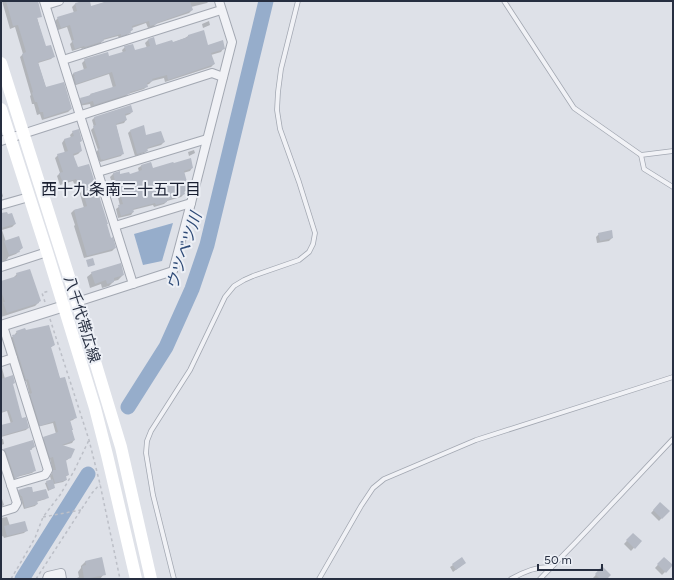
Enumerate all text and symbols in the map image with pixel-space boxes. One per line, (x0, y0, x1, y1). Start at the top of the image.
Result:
district label: 西十九条南三十五丁目 (41, 180, 201, 199)
water label: ウツベツ川 (163, 208, 206, 292)
street label: 八千代帯広線 (60, 273, 104, 365)
scale bar (538, 546, 602, 572)
text: 50 m (544, 553, 572, 567)

